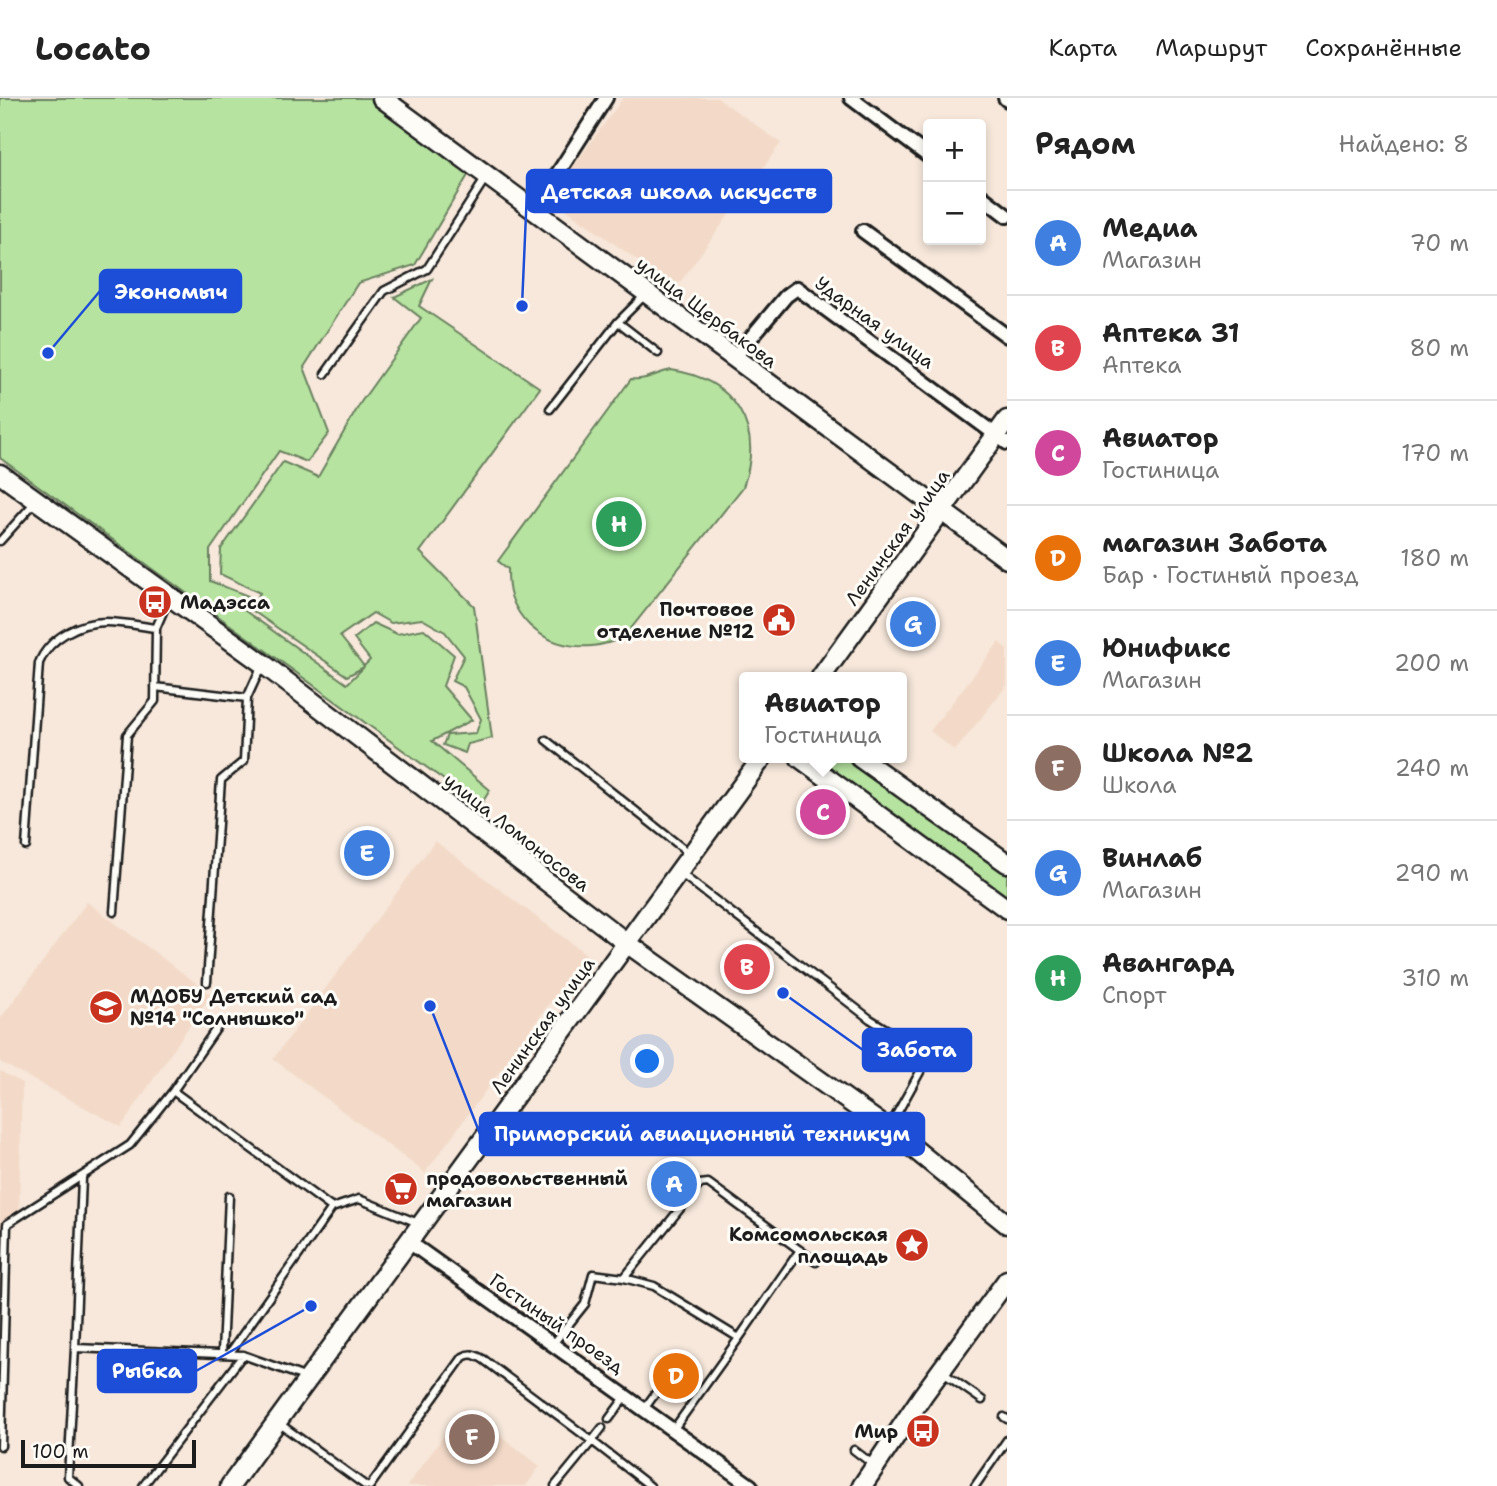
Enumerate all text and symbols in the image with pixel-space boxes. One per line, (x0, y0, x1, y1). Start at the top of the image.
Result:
text: Locato (35, 26, 151, 71)
text: Карта (1049, 32, 1117, 64)
text: Маршрут (1155, 32, 1267, 64)
text: Сохранённые (1305, 32, 1462, 64)
map controls (923, 119, 986, 245)
button: + (923, 119, 986, 182)
text: Рядом (1035, 123, 1135, 164)
text: Найдено: 8 (1339, 129, 1469, 159)
callout: Детская школа искусств (527, 170, 831, 212)
text: Детская школа искусств (541, 178, 817, 206)
button: − (923, 182, 986, 245)
text: Медиа (1102, 210, 1197, 245)
text: A (1049, 228, 1067, 258)
text: 70 m (1410, 228, 1469, 258)
text: Магазин (1102, 245, 1202, 275)
street label: улица Щербакова (631, 251, 782, 374)
callout: Экономыч (100, 270, 241, 312)
street label: Ударная улица (810, 271, 940, 374)
text: Экономыч (114, 278, 228, 306)
text: Аптека 31 (1102, 315, 1240, 350)
text: B (1051, 333, 1065, 363)
text: 80 m (1410, 333, 1469, 363)
text: Аптека (1102, 350, 1182, 380)
text: Авиатор (1102, 420, 1219, 455)
text: C (1051, 438, 1065, 468)
text: 170 m (1401, 438, 1469, 468)
text: Гостиница (1102, 455, 1219, 485)
street label: Ленинская улица (839, 464, 955, 611)
pin: H (596, 498, 642, 550)
text: магазин Забота (1102, 525, 1327, 560)
text: D (1050, 543, 1066, 573)
text: 180 m (1400, 543, 1469, 573)
text: Бар · Гостиный проезд (1102, 560, 1359, 590)
bus stop icon: Мадэсса (136, 583, 174, 621)
place label: Мадэсса (180, 590, 270, 615)
place label: Почтовое отделение №12 (597, 597, 754, 644)
pin: G (890, 598, 936, 650)
public building icon: Почтовое отделение №12 (760, 601, 798, 639)
text: Юнификс (1102, 630, 1231, 665)
text: E (1050, 648, 1066, 678)
text: 200 m (1394, 648, 1469, 678)
text: Магазин (1102, 665, 1202, 695)
popup (739, 672, 907, 763)
text: Авиатор (764, 685, 881, 720)
text: Гостиница (764, 720, 882, 750)
text: Школа №2 (1102, 735, 1253, 770)
text: F (1051, 753, 1065, 783)
text: 240 m (1395, 753, 1469, 783)
street label: улица Ломоносова (438, 767, 595, 897)
text: Школа (1102, 770, 1177, 800)
pin: C (800, 786, 846, 838)
pin: E (344, 827, 390, 879)
text: Винлаб (1102, 840, 1202, 875)
text: G (1049, 858, 1067, 888)
text: 290 m (1395, 858, 1469, 888)
text: Магазин (1102, 875, 1202, 905)
pin: B (724, 941, 770, 993)
text: Авангард (1102, 945, 1234, 980)
street label: Ленинская улица (484, 952, 600, 1099)
text: H (1050, 963, 1066, 993)
text: 310 m (1401, 963, 1469, 993)
text: Спорт (1102, 980, 1167, 1010)
place label: МДОБУ Детский сад №14 "Солнышко" (130, 984, 338, 1031)
school or university icon: МДОБУ Детский сад №14 "Солнышко" (87, 988, 125, 1026)
callout: Забота (863, 1029, 971, 1071)
text: Забота (877, 1036, 957, 1064)
your location (630, 1044, 664, 1078)
callout: Приморский авиационный техникум (480, 1113, 924, 1155)
text: Приморский авиационный техникум (494, 1120, 910, 1148)
pin: A (651, 1158, 697, 1210)
place label: продовольственный магазин (426, 1166, 628, 1213)
supermarket icon: продовольственный магазин (382, 1170, 420, 1208)
place label: Комсомольская площадь (729, 1222, 888, 1269)
place icon: Комсомольская площадь (893, 1226, 931, 1264)
street label: Гостиный проезд (484, 1268, 629, 1379)
callout: Рыбка (98, 1350, 196, 1392)
pin: D (653, 1350, 699, 1402)
text: Рыбка (112, 1357, 183, 1385)
pin: F (449, 1411, 495, 1463)
bus stop icon: Мир (904, 1412, 942, 1450)
place label: Мир (854, 1419, 898, 1444)
scale bar (21, 1437, 196, 1469)
text: 100 m (32, 1439, 89, 1464)

